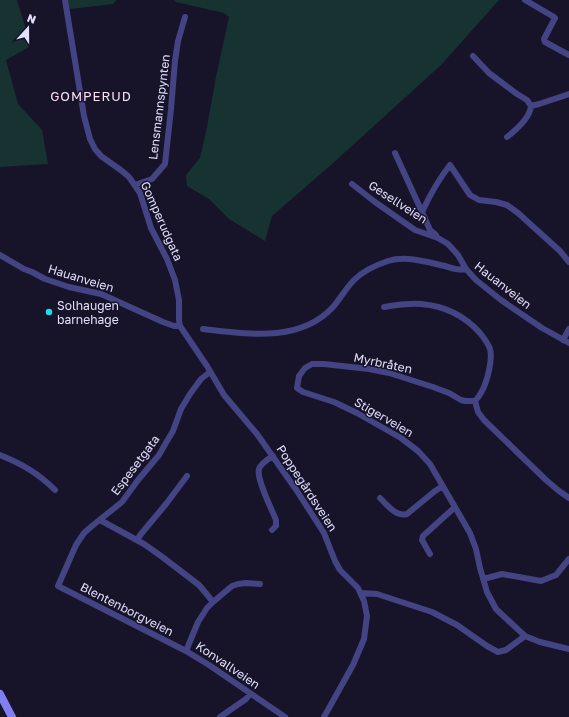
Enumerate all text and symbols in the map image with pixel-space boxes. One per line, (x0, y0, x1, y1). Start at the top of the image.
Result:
north arrow (8, 8, 48, 48)
text: N (26, 11, 38, 26)
street label: Lensmannspynten (145, 53, 173, 161)
district label: GOMPERUD (50, 88, 132, 104)
street label: Gesellveien (366, 177, 430, 227)
street label: Gomperudgata (138, 179, 186, 263)
street label: Hauanveien (472, 258, 534, 312)
street label: Hauanveien (46, 261, 116, 295)
place label: Solhaugen barnehage (57, 298, 119, 327)
marker: Solhaugen barnehage (44, 307, 54, 317)
street label: Myrbråten (352, 349, 414, 377)
street label: Stigerveien (352, 394, 416, 440)
street label: Espesetgata (107, 432, 163, 498)
street label: Poppegårdsveien (273, 442, 341, 534)
street label: Blentenborgveien (78, 579, 176, 639)
street label: Konvallveien (193, 638, 263, 692)

